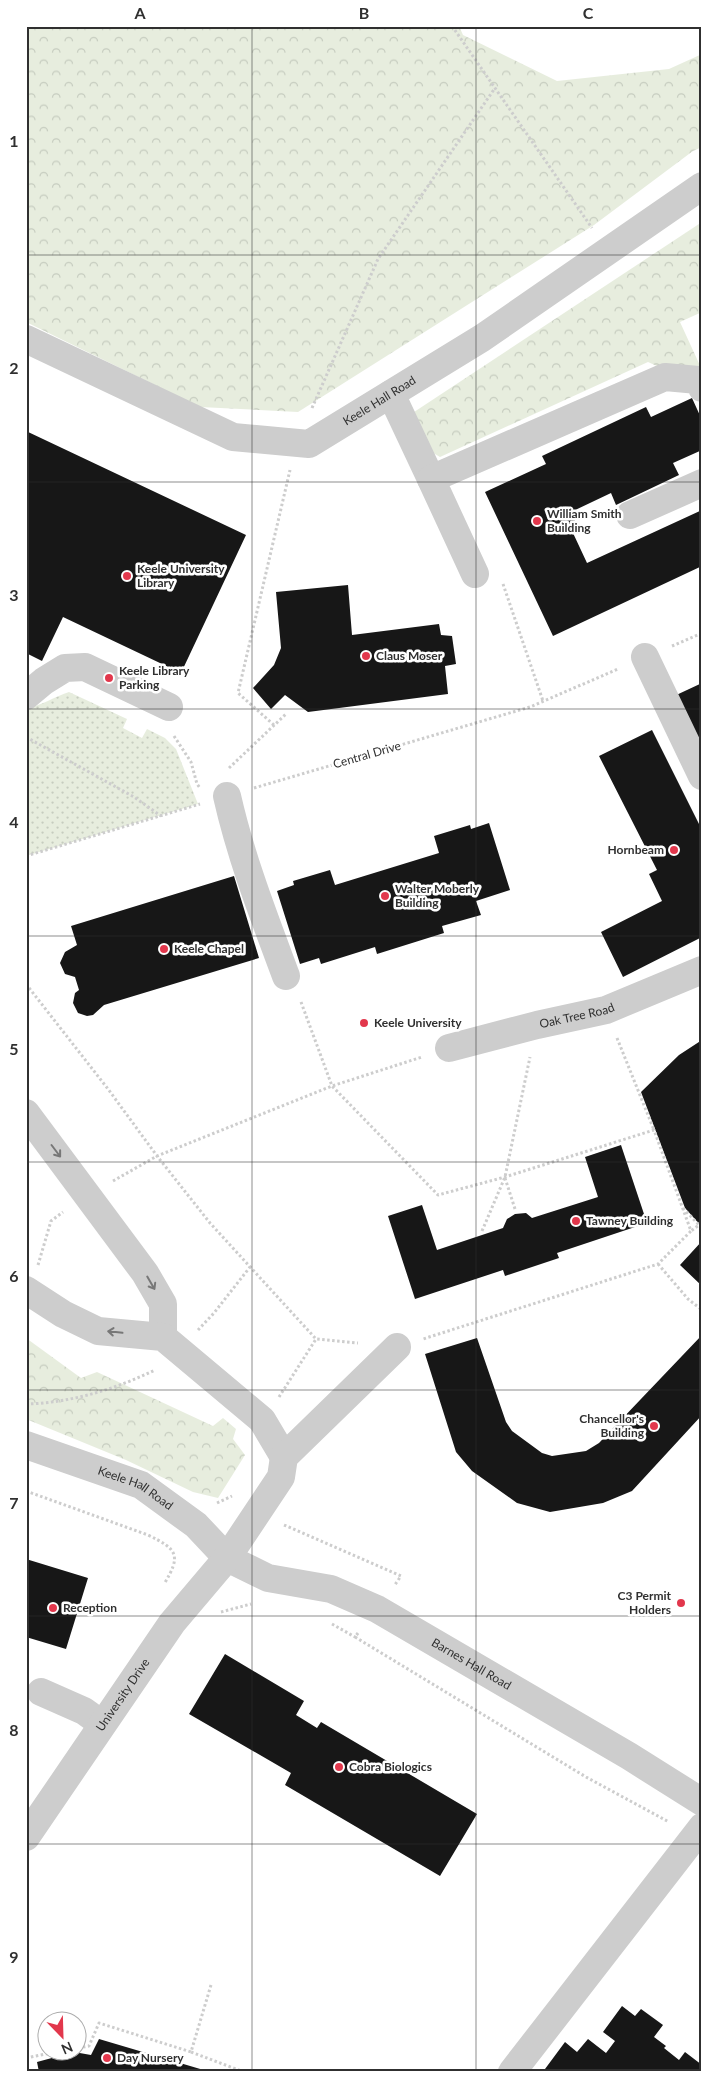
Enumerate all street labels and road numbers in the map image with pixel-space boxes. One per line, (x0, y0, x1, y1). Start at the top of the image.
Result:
street label: Keele Hall Road (340, 372, 418, 428)
street label: Central Drive (331, 738, 403, 771)
street label: Oak Tree Road (538, 999, 617, 1031)
street label: Keele Hall Road (96, 1463, 176, 1513)
street label: Barnes Hall Road (429, 1635, 514, 1693)
street label: University Drive (92, 1655, 153, 1734)

